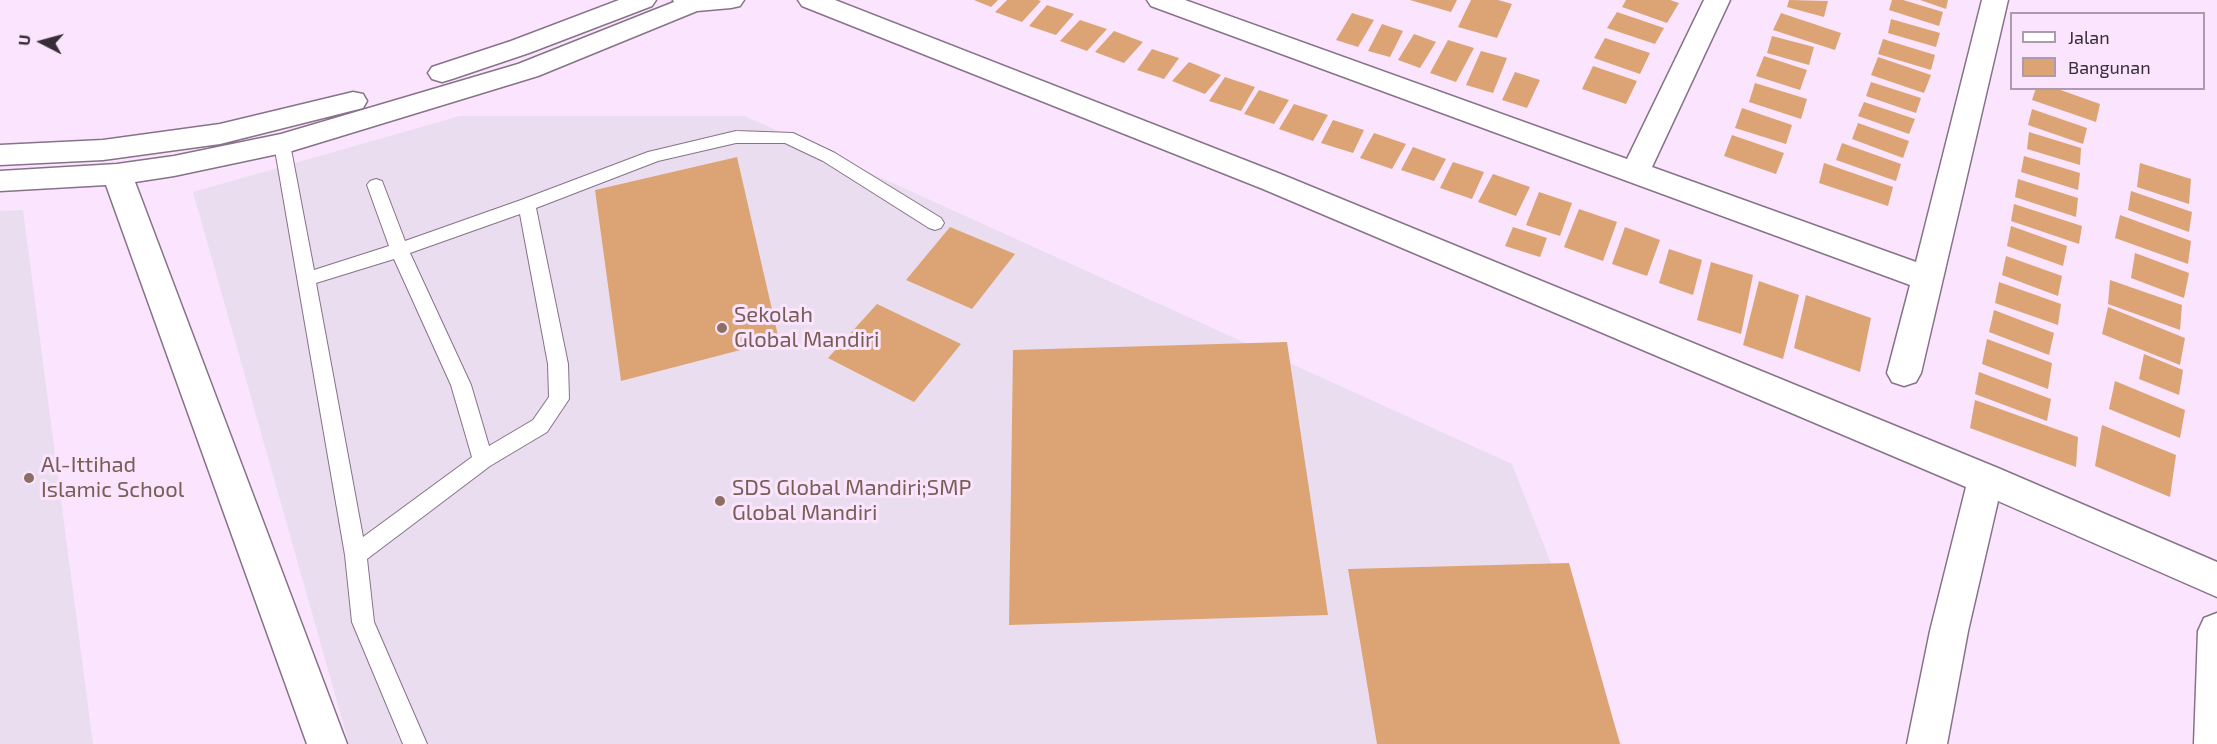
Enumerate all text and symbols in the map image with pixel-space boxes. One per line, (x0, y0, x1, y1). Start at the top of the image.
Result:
north arrow (12, 12, 72, 72)
legend (2010, 12, 2205, 90)
text: Jalan (2068, 26, 2110, 48)
text: U (14, 34, 34, 47)
text: Bangunan (2068, 56, 2151, 78)
place label: Sekolah Global Mandiri (734, 302, 879, 354)
marker: Sekolah Global Mandiri (715, 321, 729, 335)
place label: Al-Ittihad Islamic School (41, 452, 184, 504)
marker: Al-Ittihad Islamic School (22, 471, 36, 485)
place label: SDS Global Mandiri;SMP Global Mandiri (732, 475, 971, 526)
marker: SDS Global Mandiri;SMP Global Mandiri (713, 494, 727, 508)

